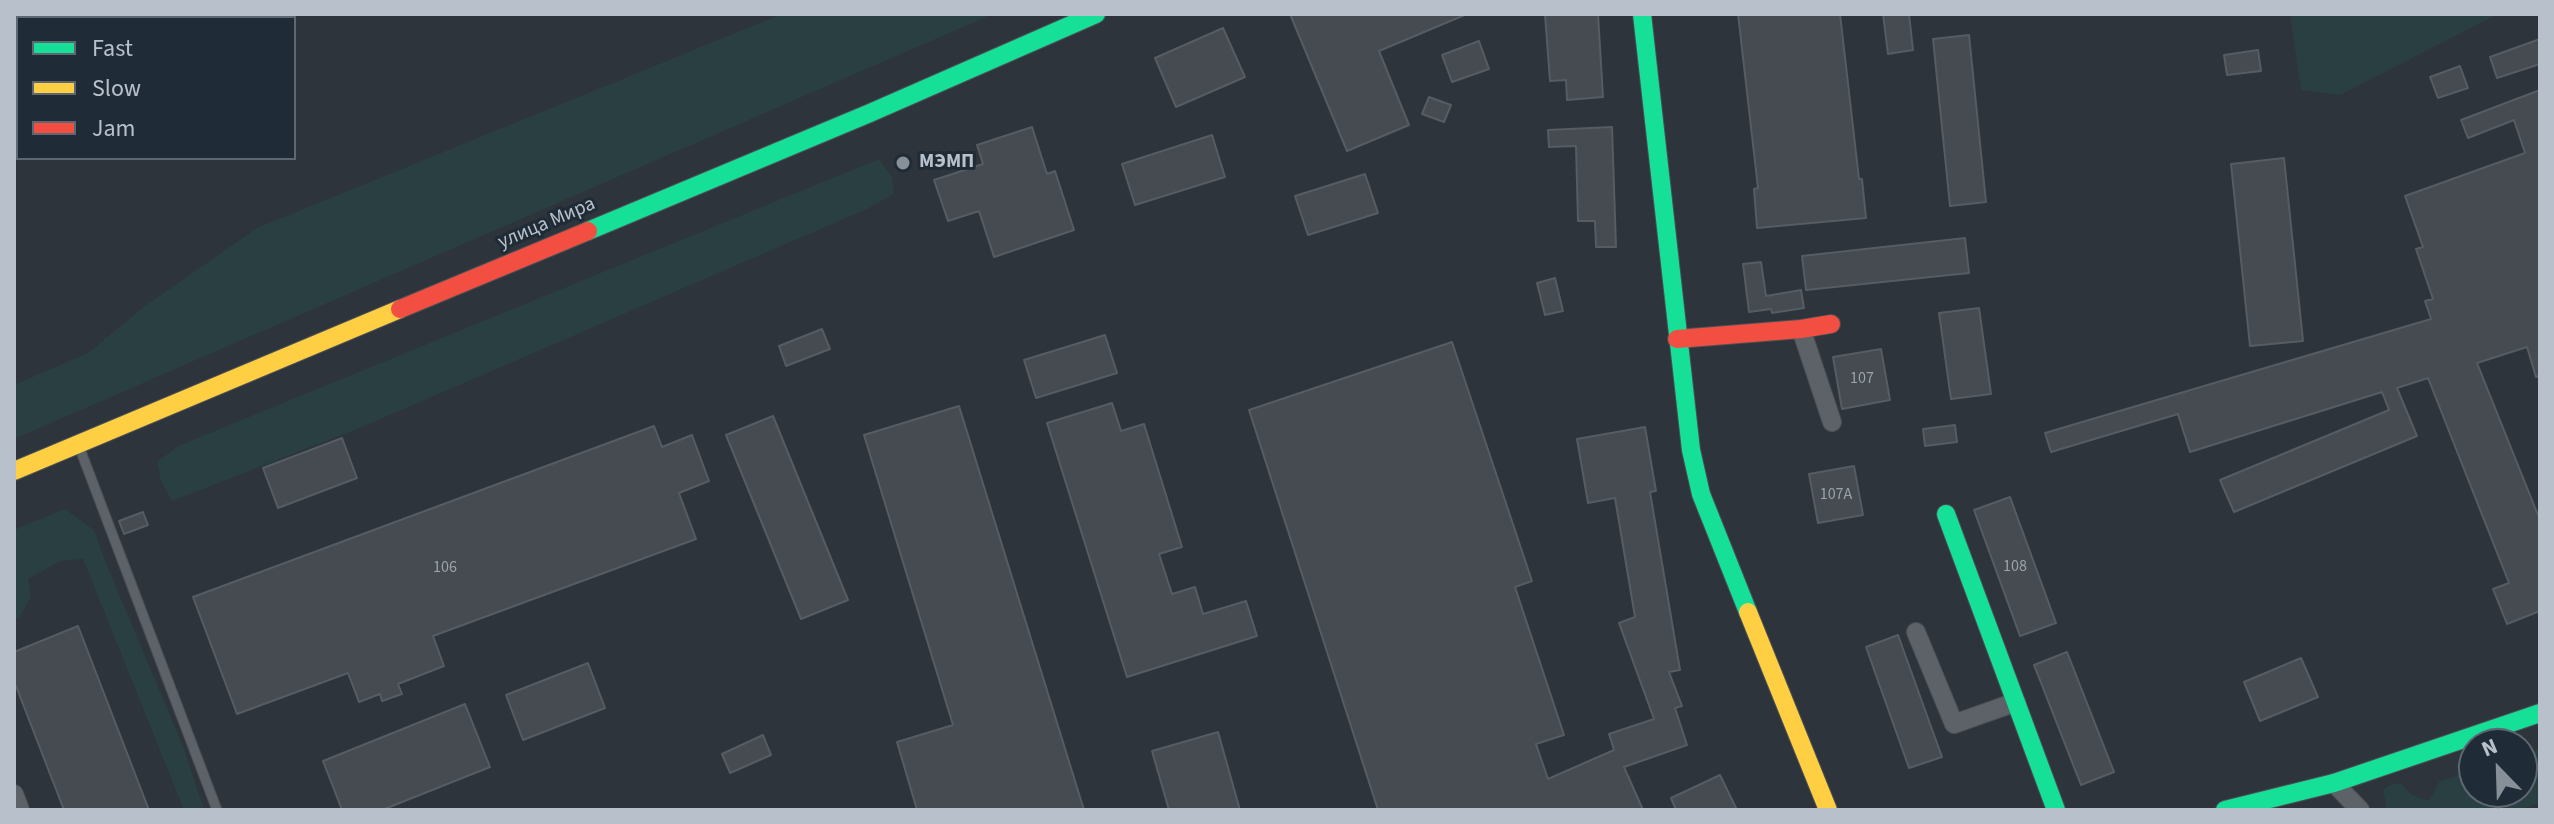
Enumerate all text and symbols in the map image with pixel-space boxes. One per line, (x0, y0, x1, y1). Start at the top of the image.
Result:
legend (16, 16, 296, 160)
text: Fast (92, 31, 133, 66)
text: Slow (92, 71, 141, 106)
text: Jam (92, 111, 136, 146)
place label: МЭМП (919, 151, 974, 175)
marker: МЭМП (894, 154, 912, 172)
street label: улица Мира (495, 193, 599, 255)
house number: 107 (1850, 369, 1874, 389)
house number: 107А (1820, 485, 1852, 505)
house number: 108 (2003, 557, 2027, 577)
house number: 106 (433, 558, 457, 578)
north arrow (2458, 728, 2538, 808)
text: N (2476, 730, 2502, 765)

